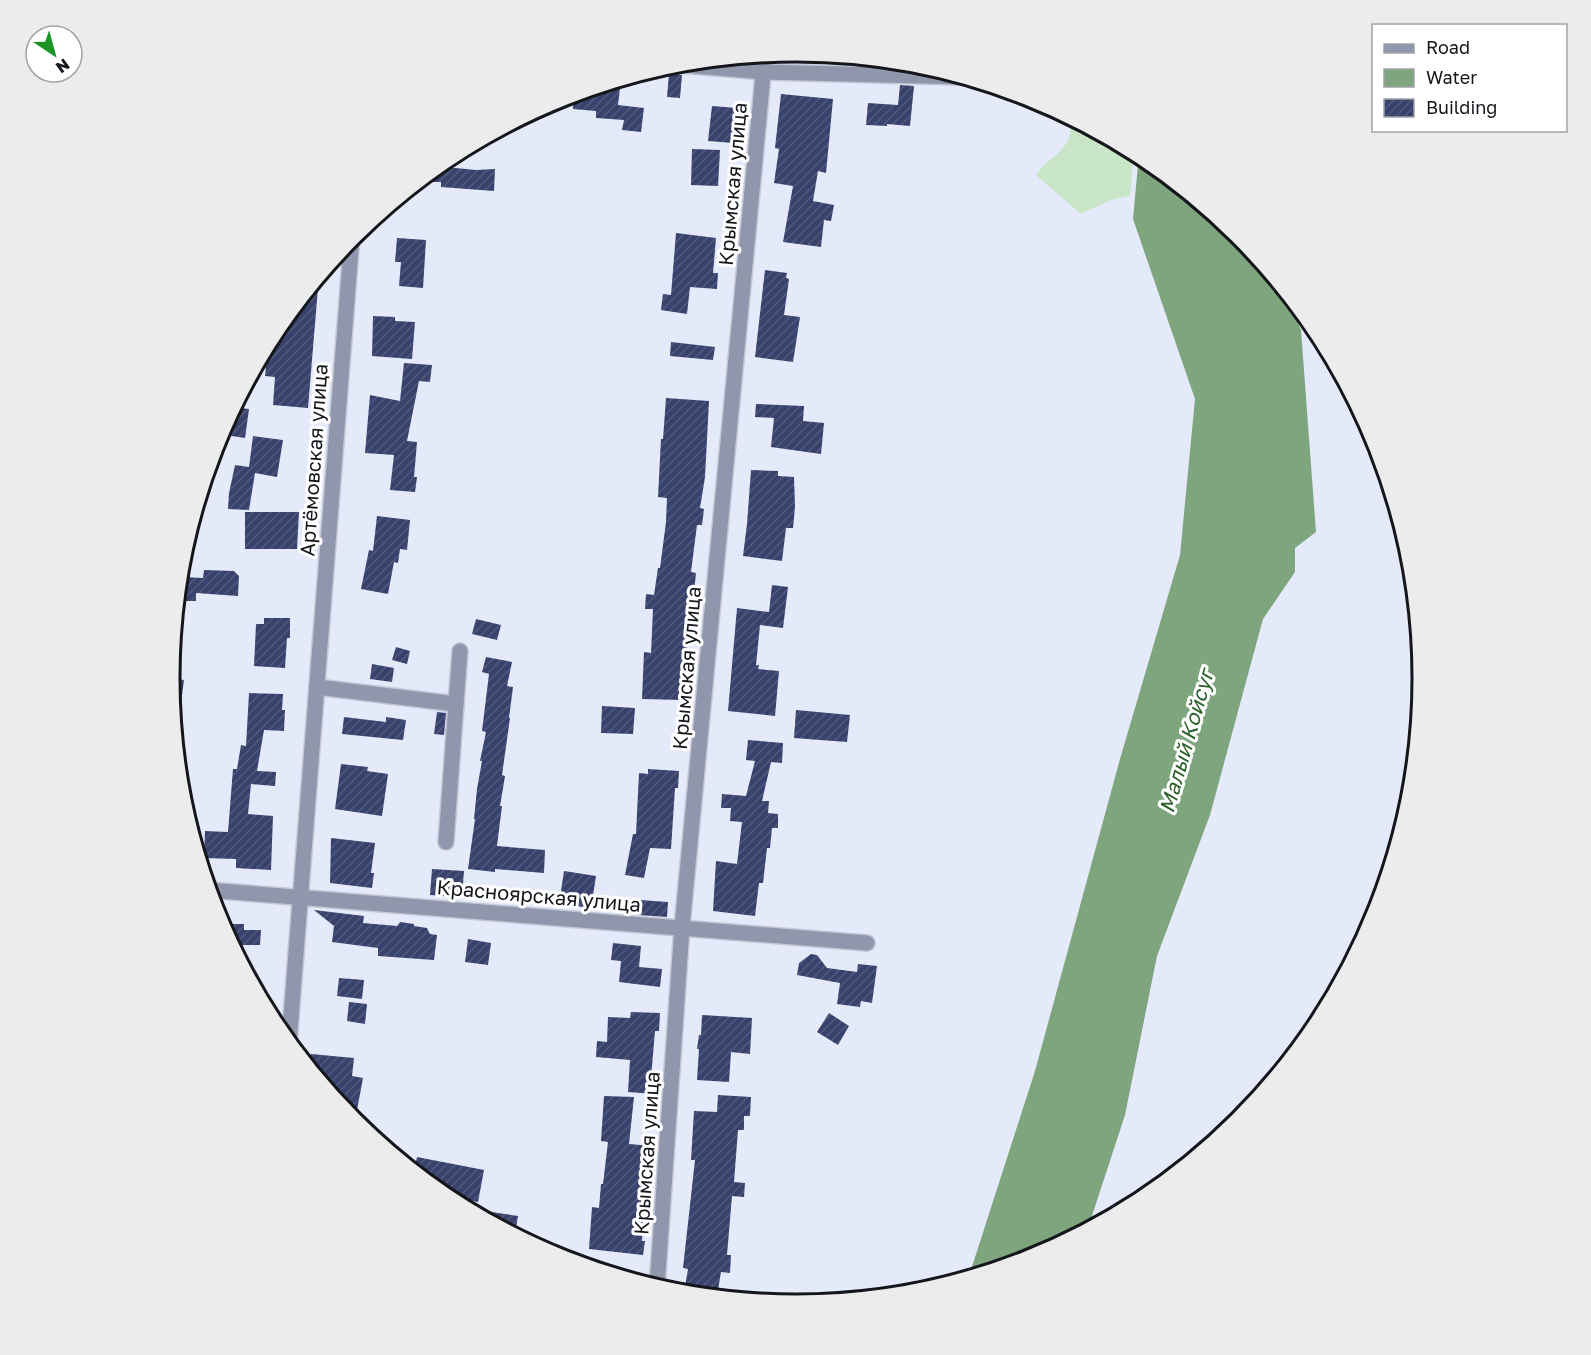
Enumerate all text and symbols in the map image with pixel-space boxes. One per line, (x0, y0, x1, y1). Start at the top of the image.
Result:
north arrow (24, 24, 84, 84)
legend (1372, 24, 1567, 132)
text: Road (1426, 36, 1470, 58)
text: N (52, 54, 74, 78)
text: Water (1426, 66, 1477, 88)
text: Building (1426, 96, 1497, 118)
street label: Крымская улица (713, 101, 751, 267)
street label: Артёмовская улица (294, 363, 332, 557)
street label: Крымская улица (667, 585, 705, 751)
water label: Малый Койсуг (1153, 663, 1220, 816)
street label: Красноярская улица (436, 874, 642, 916)
street label: Крымская улица (628, 1070, 664, 1236)

